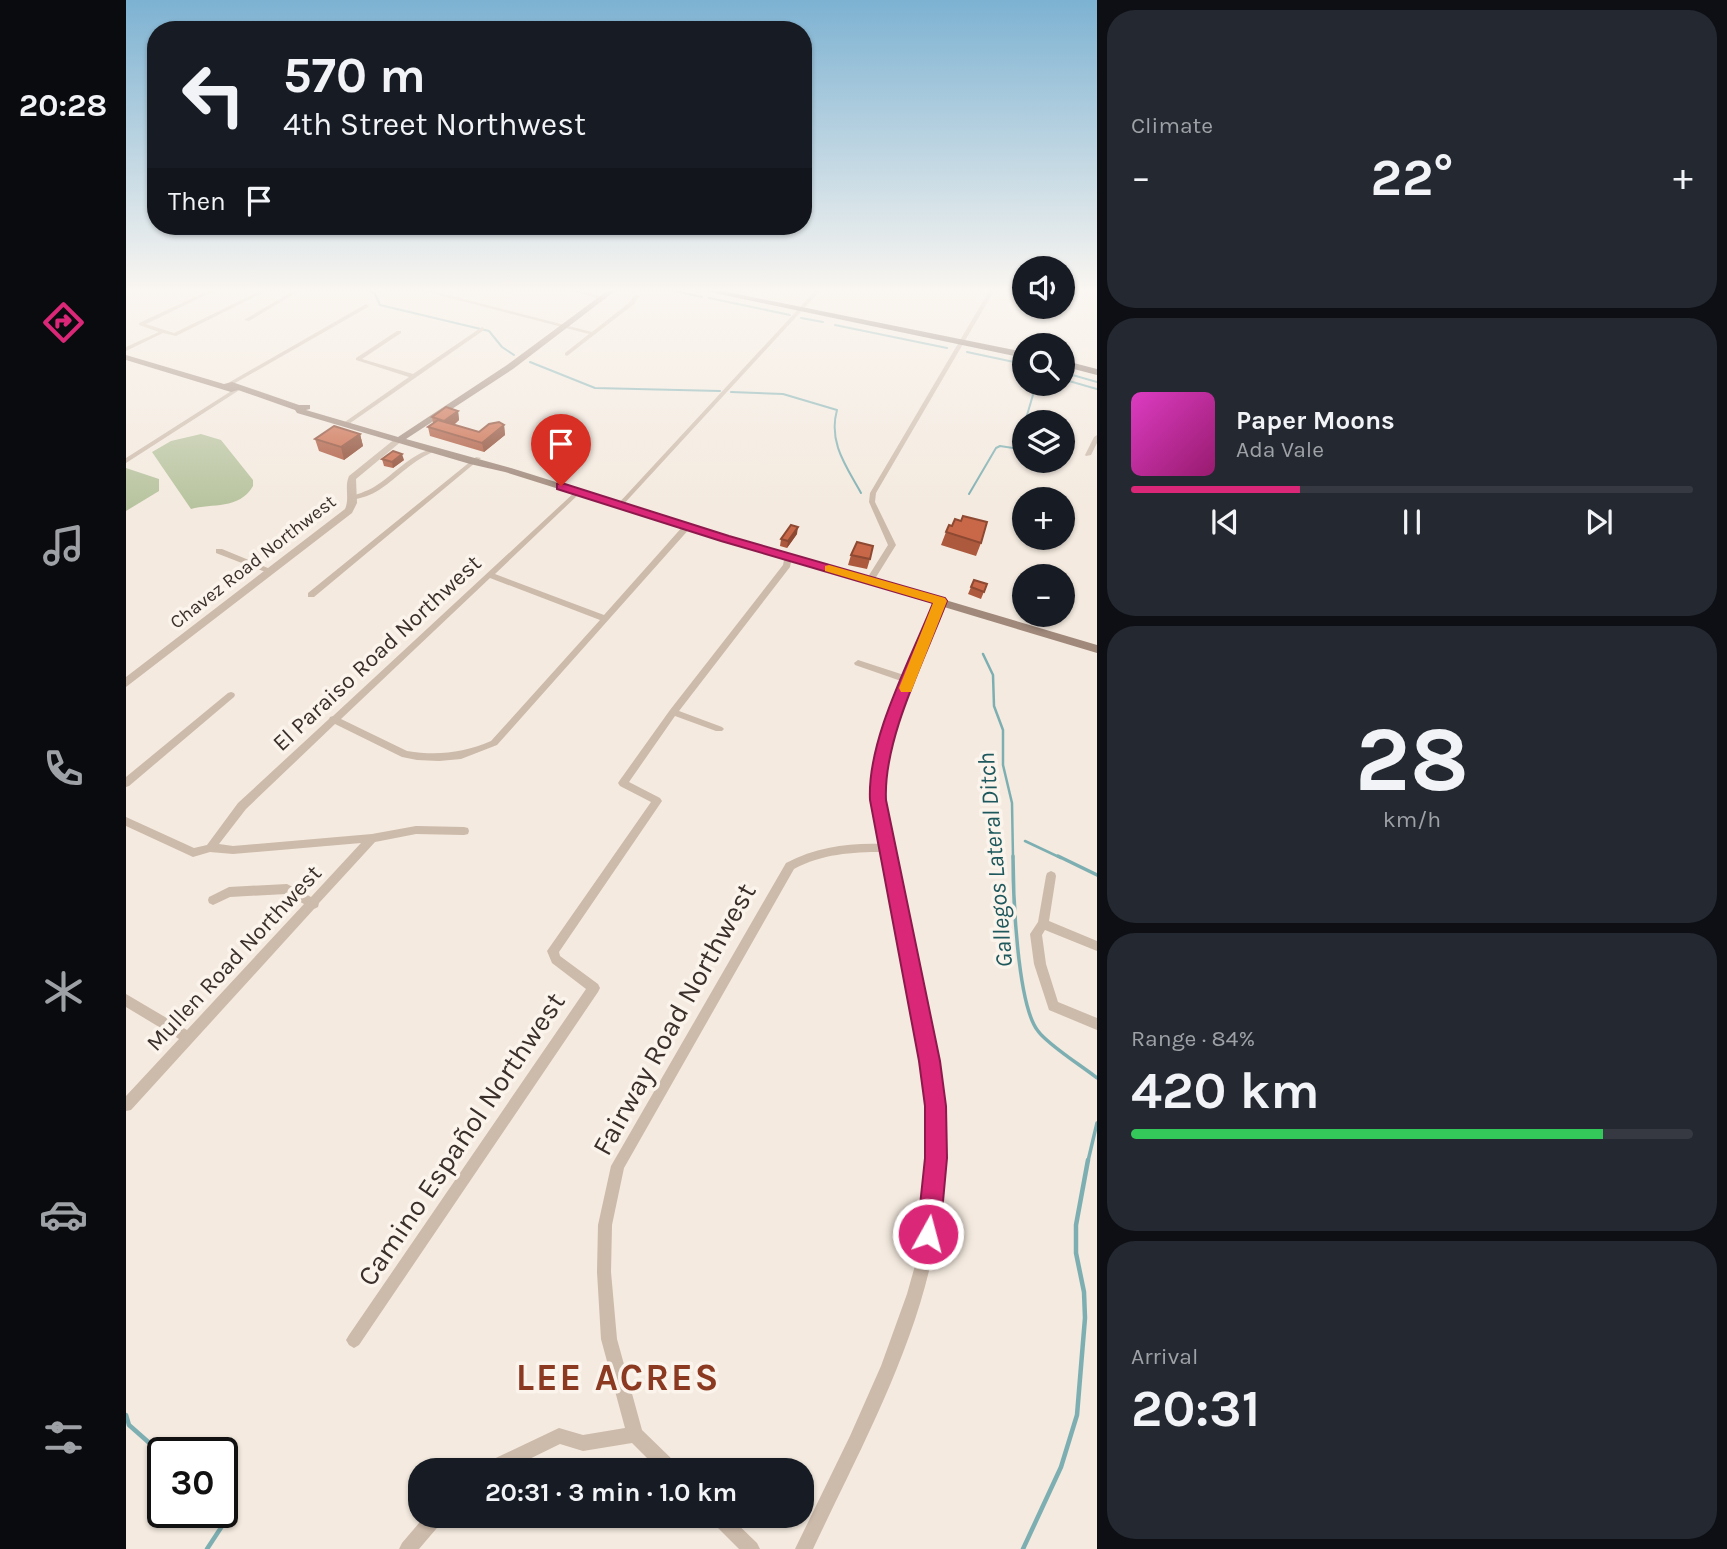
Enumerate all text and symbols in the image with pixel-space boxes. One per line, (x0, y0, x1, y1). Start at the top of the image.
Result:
text: 570 m (283, 47, 426, 104)
icon: left (168, 49, 259, 140)
text: 20:28 (19, 87, 107, 124)
text: 4th Street Northwest (283, 106, 586, 143)
text: Climate (1131, 112, 1213, 139)
text: 22° (1370, 147, 1454, 208)
text: − (1131, 155, 1151, 200)
text: + (1673, 155, 1693, 200)
icon: arrive (240, 182, 278, 220)
text: Then (168, 186, 226, 217)
map controls (1012, 256, 1075, 627)
button: sound (1012, 256, 1075, 319)
icon: directions (39, 298, 88, 347)
button: search (1012, 333, 1075, 396)
text: Paper Moons (1236, 405, 1395, 436)
button: layers (1012, 410, 1075, 473)
pin (531, 414, 591, 486)
icon: arrive (542, 425, 580, 463)
text: Ada Vale (1236, 436, 1324, 463)
button: + (1012, 487, 1075, 550)
street label: Chavez Road Northwest (166, 490, 340, 634)
icon: previous (1206, 503, 1244, 541)
icon: pause (1393, 503, 1431, 541)
icon: next (1580, 503, 1618, 541)
icon: music (39, 521, 88, 570)
street label: El Paraiso Road Northwest (267, 549, 487, 757)
button: − (1012, 564, 1075, 627)
text: 28 (1355, 707, 1469, 813)
icon: phone (39, 744, 88, 793)
water label: Gallegos Lateral Ditch (972, 751, 1018, 969)
text: km/h (1383, 806, 1441, 833)
street label: Mullen Road Northwest (141, 859, 327, 1057)
street label: Fairway Road Northwest (585, 877, 763, 1161)
icon: climate (39, 967, 88, 1016)
street label: Camino Español Northwest (350, 986, 572, 1292)
text: Range · 84% (1131, 1025, 1255, 1052)
text: 420 km (1131, 1060, 1320, 1121)
icon: car (39, 1190, 88, 1239)
position arrow (891, 1197, 965, 1271)
text: Arrival (1131, 1343, 1198, 1370)
district label: LEE ACRES (516, 1356, 720, 1399)
text: 20:31 (1131, 1378, 1260, 1439)
icon: filters (39, 1413, 88, 1462)
speed limit sign: 30 (147, 1437, 238, 1528)
text: 20:31 · 3 min · 1.0 km (485, 1477, 737, 1508)

